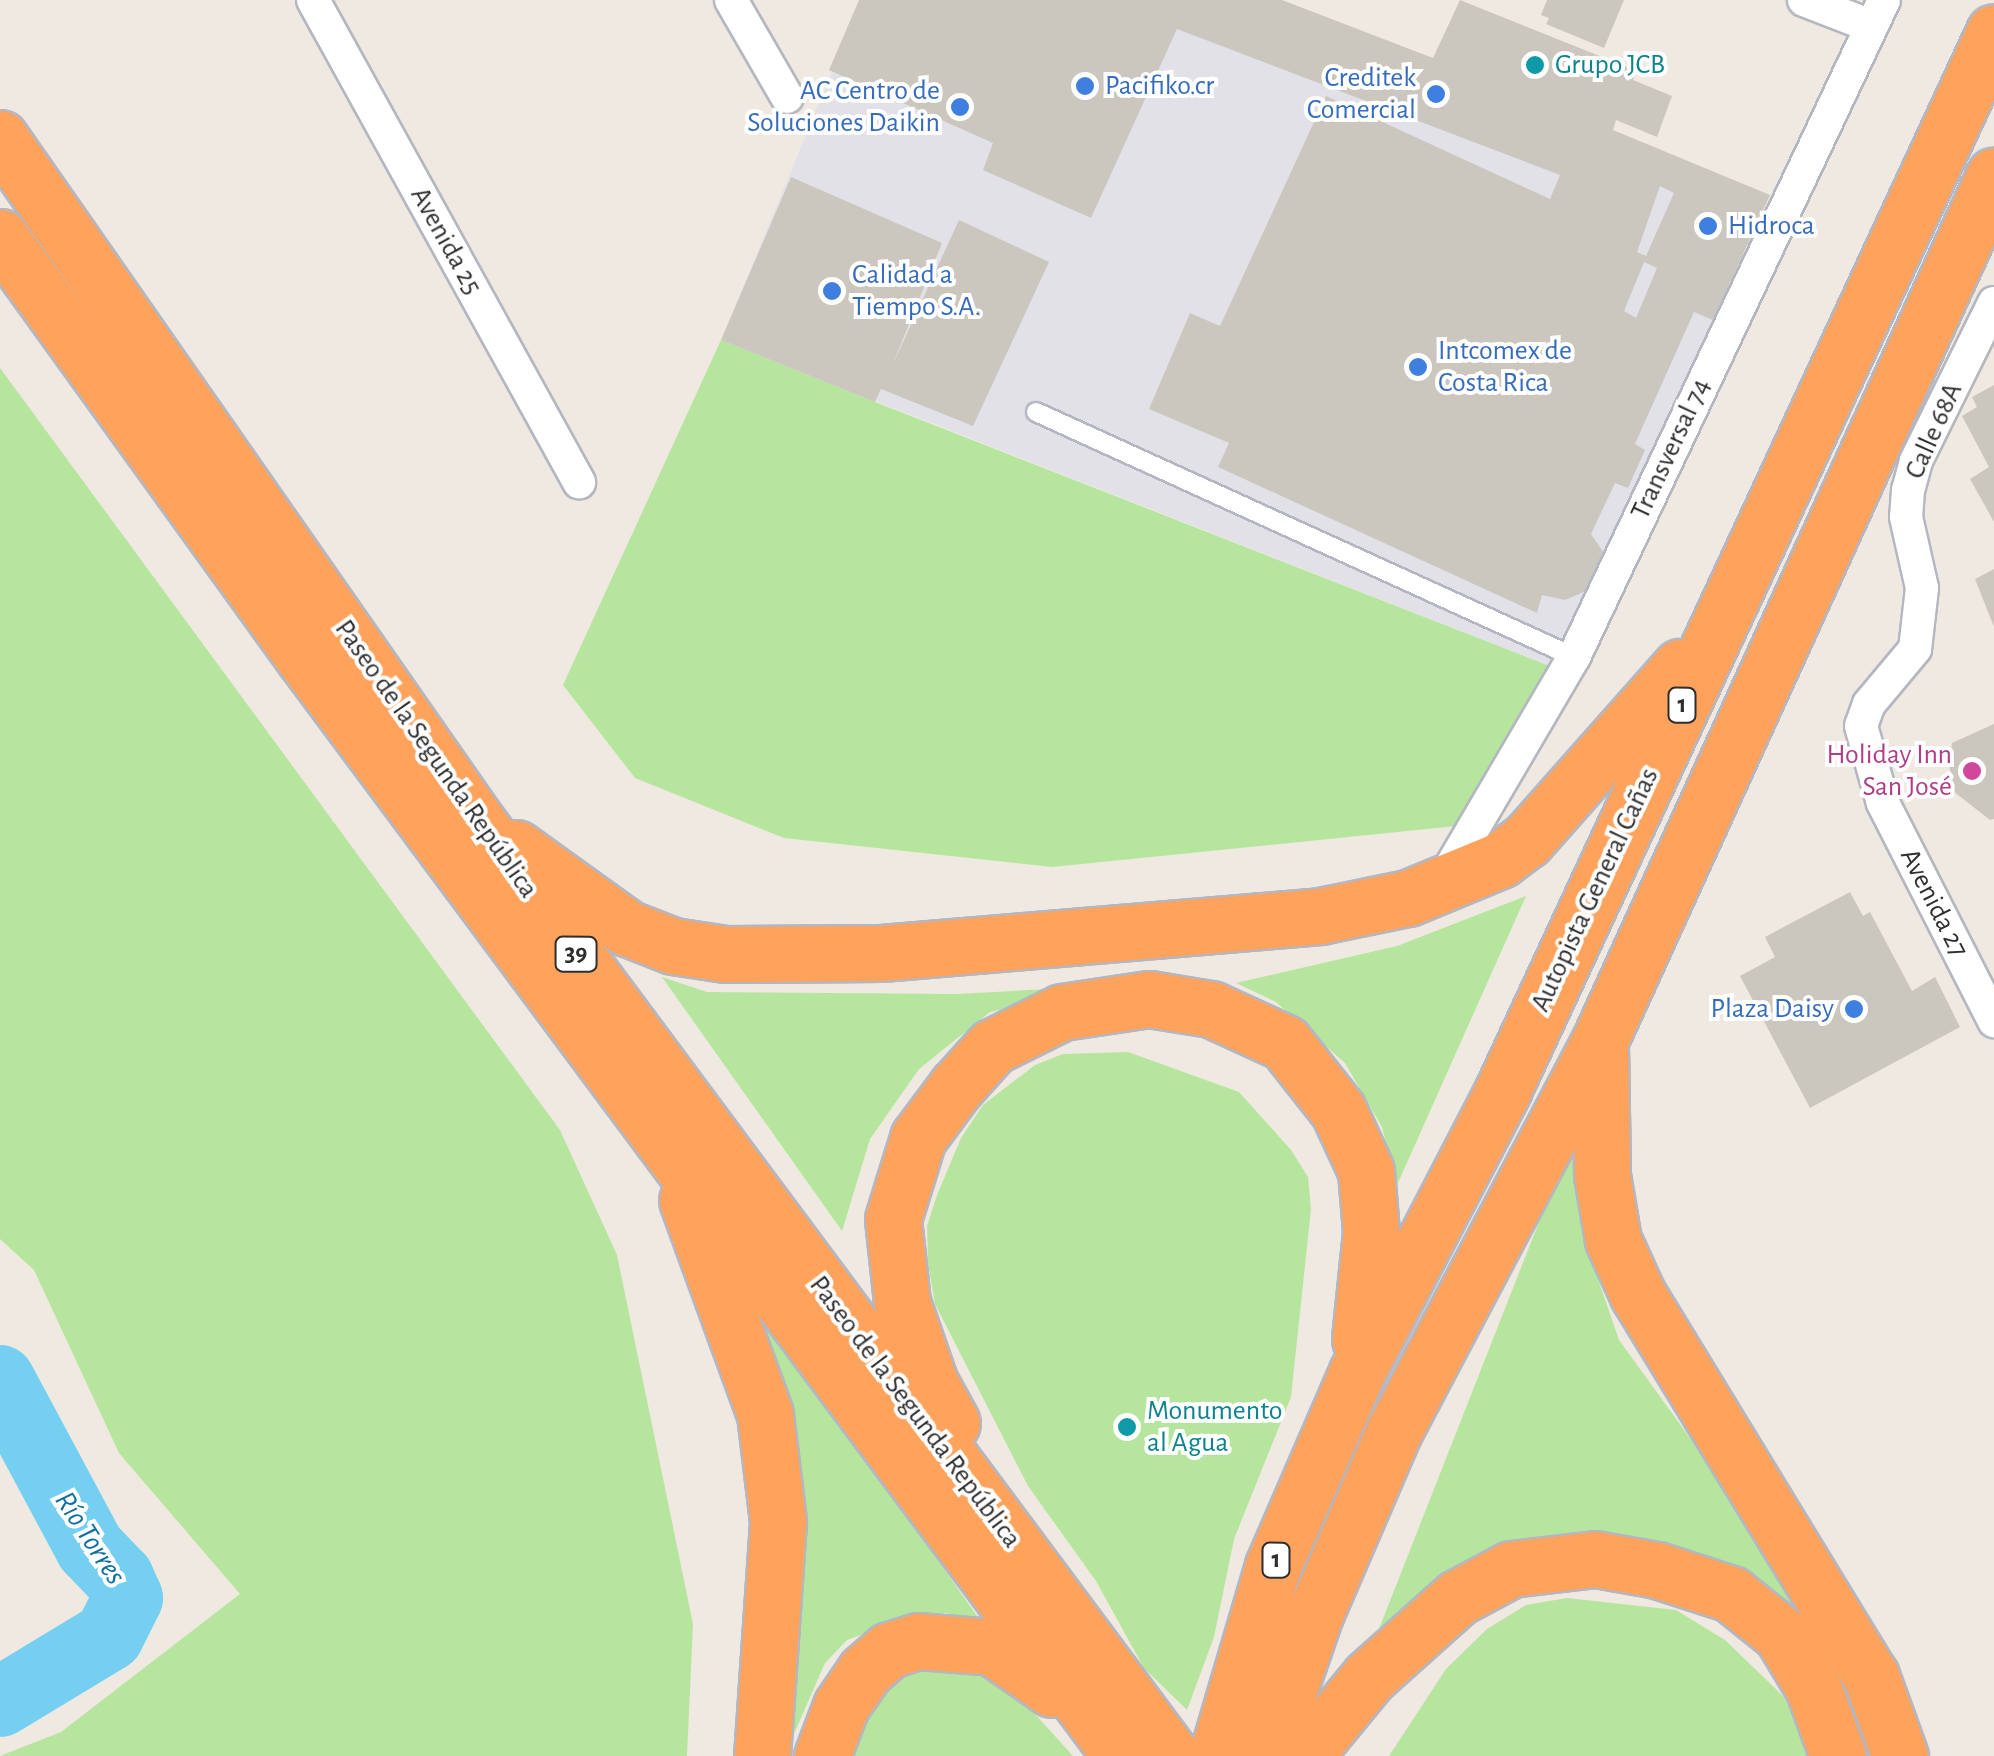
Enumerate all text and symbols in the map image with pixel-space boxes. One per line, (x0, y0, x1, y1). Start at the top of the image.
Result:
place label: Grupo JCB (1555, 48, 1665, 82)
marker: Grupo JCB (1524, 54, 1546, 76)
place label: Creditek Comercial (1307, 61, 1416, 127)
place label: Pacifiko.cr (1105, 69, 1214, 103)
place label: AC Centro de Soluciones Daikin (747, 74, 940, 140)
marker: Pacifiko.cr (1074, 75, 1096, 97)
marker: Creditek Comercial (1425, 83, 1447, 105)
marker: AC Centro de Soluciones Daikin (949, 96, 971, 118)
street label: Avenida 25 (403, 181, 489, 301)
place label: Hidroca (1728, 209, 1815, 243)
marker: Hidroca (1697, 215, 1719, 237)
place label: Calidad a Tiempo S.A. (852, 258, 981, 324)
marker: Calidad a Tiempo S.A. (821, 280, 843, 302)
place label: Intcomex de Costa Rica (1438, 334, 1572, 400)
marker: Intcomex de Costa Rica (1407, 356, 1429, 378)
street label: Transversal 74 (1624, 373, 1718, 525)
street label: Calle 68A (1898, 378, 1970, 484)
street label: Paseo de la Segunda República (327, 613, 545, 905)
road number: 1 (1667, 685, 1697, 725)
place label: Holiday Inn San José (1826, 738, 1952, 804)
marker: Holiday Inn San José (1961, 760, 1983, 782)
street label: Autopista General Cañas (1524, 763, 1666, 1017)
street label: Avenida 27 (1892, 843, 1976, 963)
road number: 39 (554, 934, 598, 974)
place label: Plaza Daisy (1710, 992, 1834, 1026)
marker: Plaza Daisy (1843, 998, 1865, 1020)
street label: Paseo de la Segunda República (802, 1269, 1028, 1555)
place label: Monumento al Agua (1147, 1394, 1282, 1460)
marker: Monumento al Agua (1116, 1416, 1138, 1438)
water label: Río Torres (47, 1485, 133, 1591)
road number: 1 (1261, 1540, 1291, 1580)

